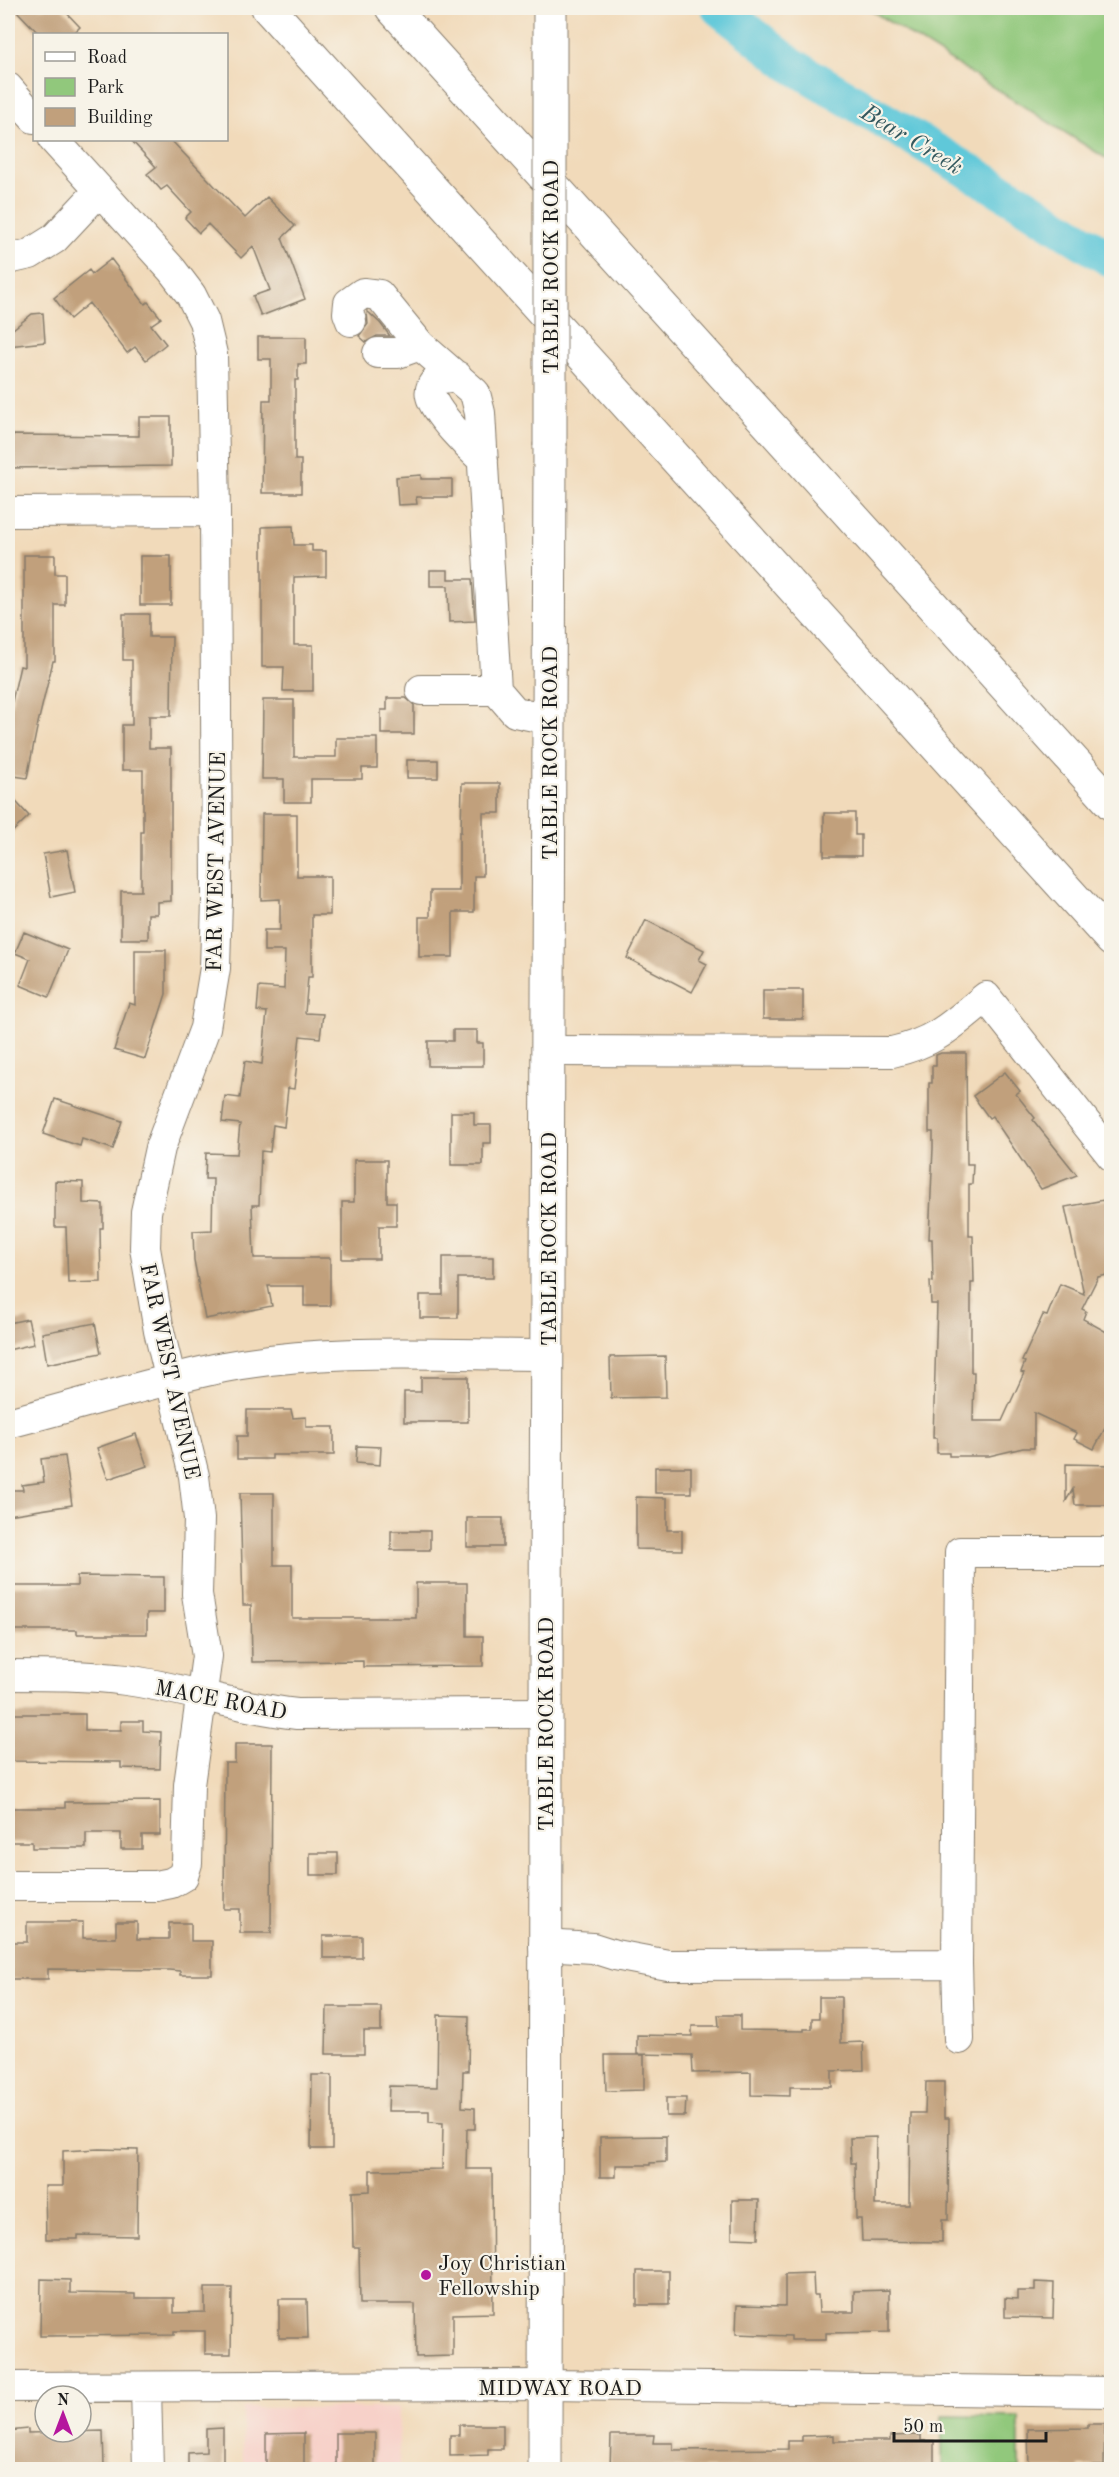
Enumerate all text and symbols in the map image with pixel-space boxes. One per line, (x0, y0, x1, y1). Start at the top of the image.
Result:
legend (33, 33, 228, 141)
text: Road (87, 49, 127, 67)
text: Park (87, 79, 124, 97)
water label: Bear Creek (855, 101, 966, 180)
text: Building (87, 109, 153, 127)
street label: TABLE ROCK ROAD (541, 160, 563, 374)
street label: TABLE ROCK ROAD (540, 646, 562, 860)
street label: FAR WEST AVENUE (204, 752, 230, 972)
street label: TABLE ROCK ROAD (539, 1132, 561, 1346)
street label: FAR WEST AVENUE (135, 1261, 203, 1482)
street label: TABLE ROCK ROAD (536, 1617, 558, 1831)
street label: MACE ROAD (153, 1677, 289, 1725)
place label: Joy Christian Fellowship (438, 2253, 566, 2300)
marker: Joy Christian Fellowship (419, 2268, 433, 2282)
street label: MIDWAY ROAD (478, 2378, 642, 2400)
north arrow (33, 2384, 93, 2444)
text: N (57, 2393, 70, 2409)
scale bar (894, 2405, 1046, 2443)
text: 50 m (903, 2418, 943, 2436)

